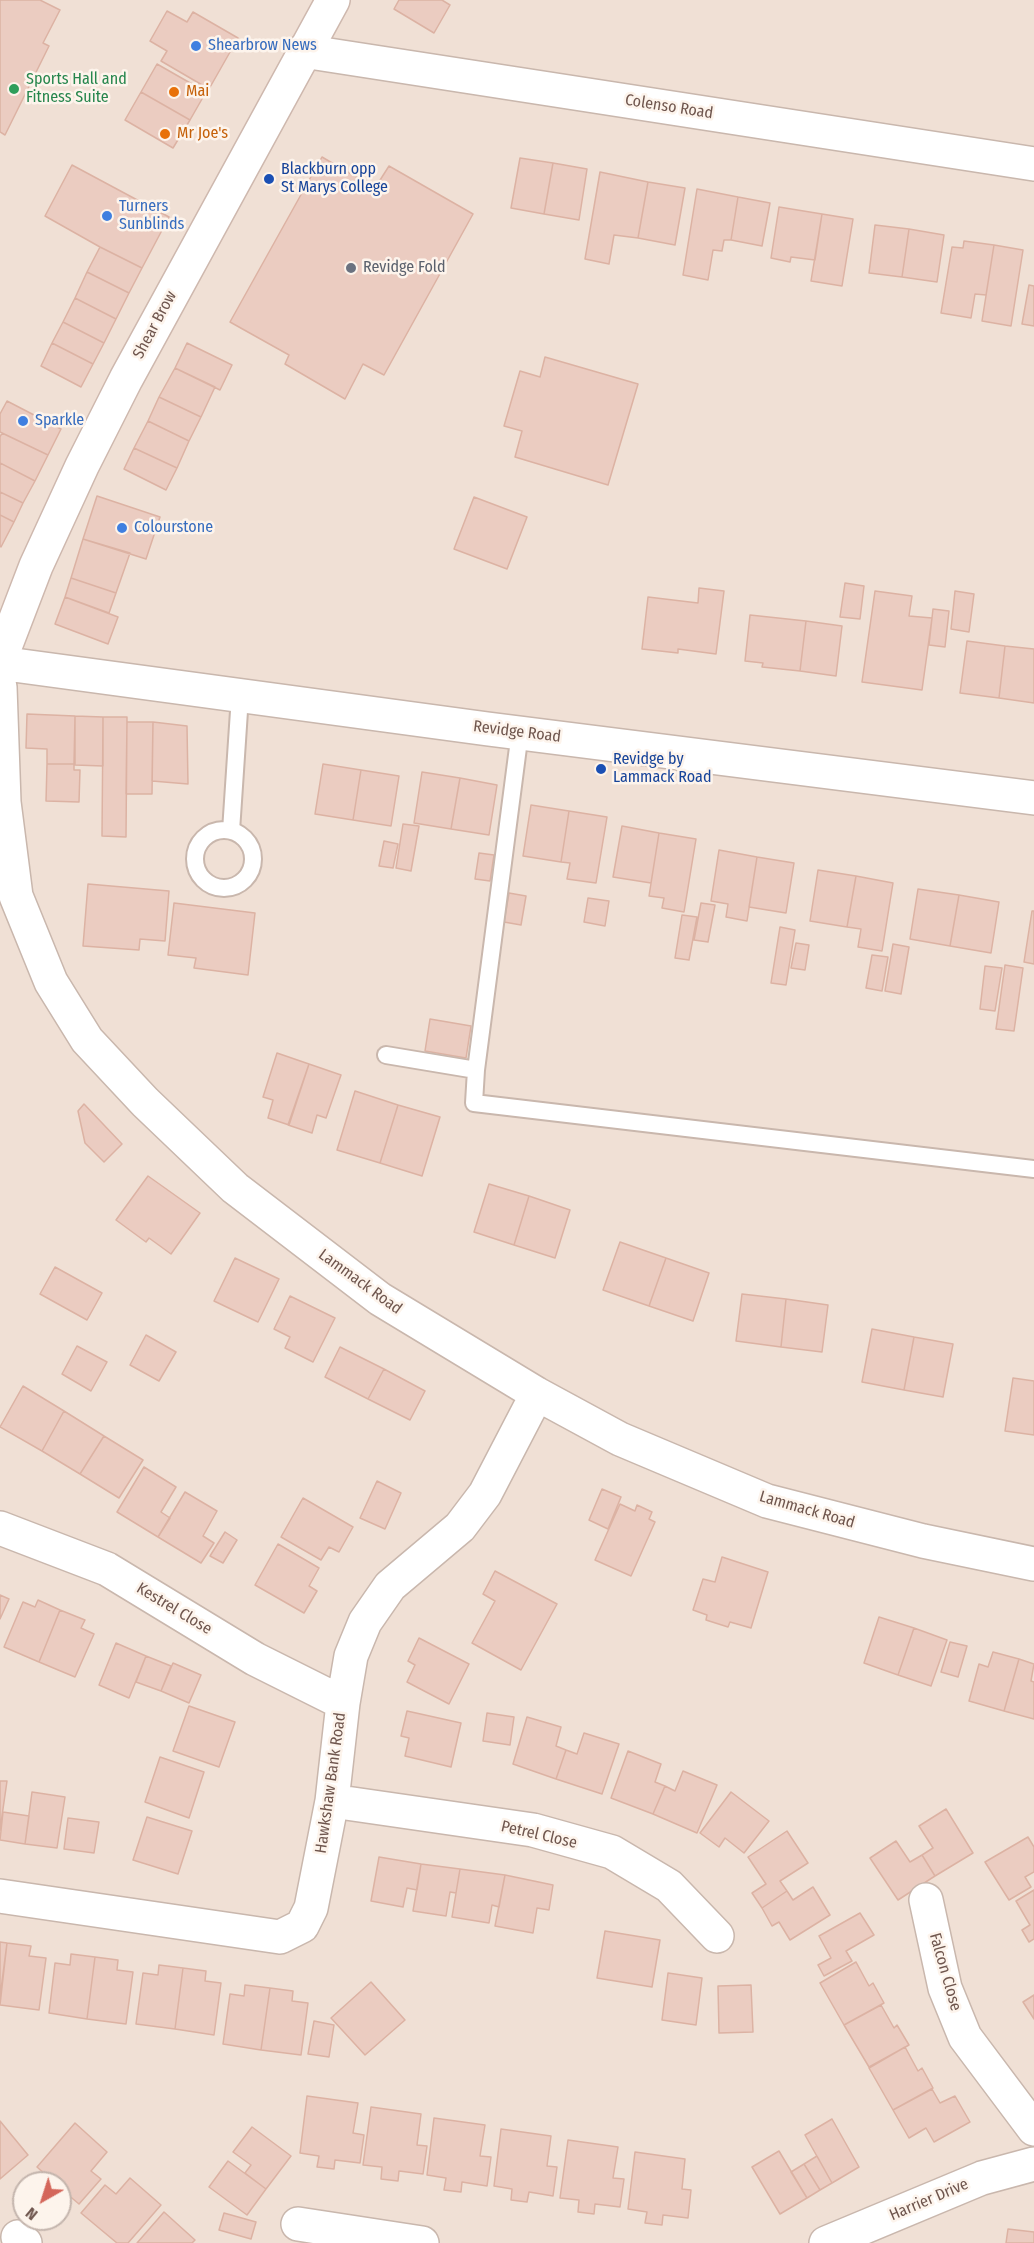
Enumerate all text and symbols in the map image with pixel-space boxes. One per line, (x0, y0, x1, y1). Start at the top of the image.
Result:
place label: Shearbrow News (208, 36, 317, 56)
marker: Shearbrow News (189, 39, 203, 53)
place label: Sports Hall and Fitness Suite (26, 70, 127, 108)
marker: Sports Hall and Fitness Suite (7, 82, 21, 96)
place label: Mai (186, 82, 209, 102)
marker: Mai (167, 85, 181, 99)
street label: Colenso Road (624, 91, 714, 123)
place label: Mr Joe's (177, 124, 228, 144)
marker: Mr Joe's (158, 127, 172, 141)
place label: Blackburn opp St Marys College (281, 160, 388, 198)
marker: Blackburn opp St Marys College (262, 172, 276, 186)
place label: Turners Sunblinds (119, 197, 184, 235)
marker: Turners Sunblinds (100, 209, 114, 223)
place label: Revidge Fold (363, 258, 446, 278)
marker: Revidge Fold (344, 261, 358, 275)
street label: Shear Brow (129, 288, 181, 362)
place label: Sparkle (35, 411, 84, 431)
marker: Sparkle (16, 414, 30, 428)
place label: Colourstone (134, 518, 213, 538)
marker: Colourstone (115, 521, 129, 535)
street label: Revidge Road (472, 717, 562, 747)
place label: Revidge by Lammack Road (613, 750, 711, 788)
marker: Revidge by Lammack Road (594, 762, 608, 776)
street label: Lammack Road (315, 1245, 405, 1319)
street label: Lammack Road (757, 1487, 857, 1533)
street label: Kestrel Close (133, 1579, 215, 1639)
street label: Hawkshaw Bank Road (312, 1711, 350, 1855)
street label: Petrel Close (499, 1817, 579, 1853)
street label: Falcon Close (925, 1931, 965, 2013)
north arrow (12, 2171, 72, 2231)
street label: Harrier Drive (887, 2175, 971, 2225)
text: N (22, 2203, 41, 2224)

